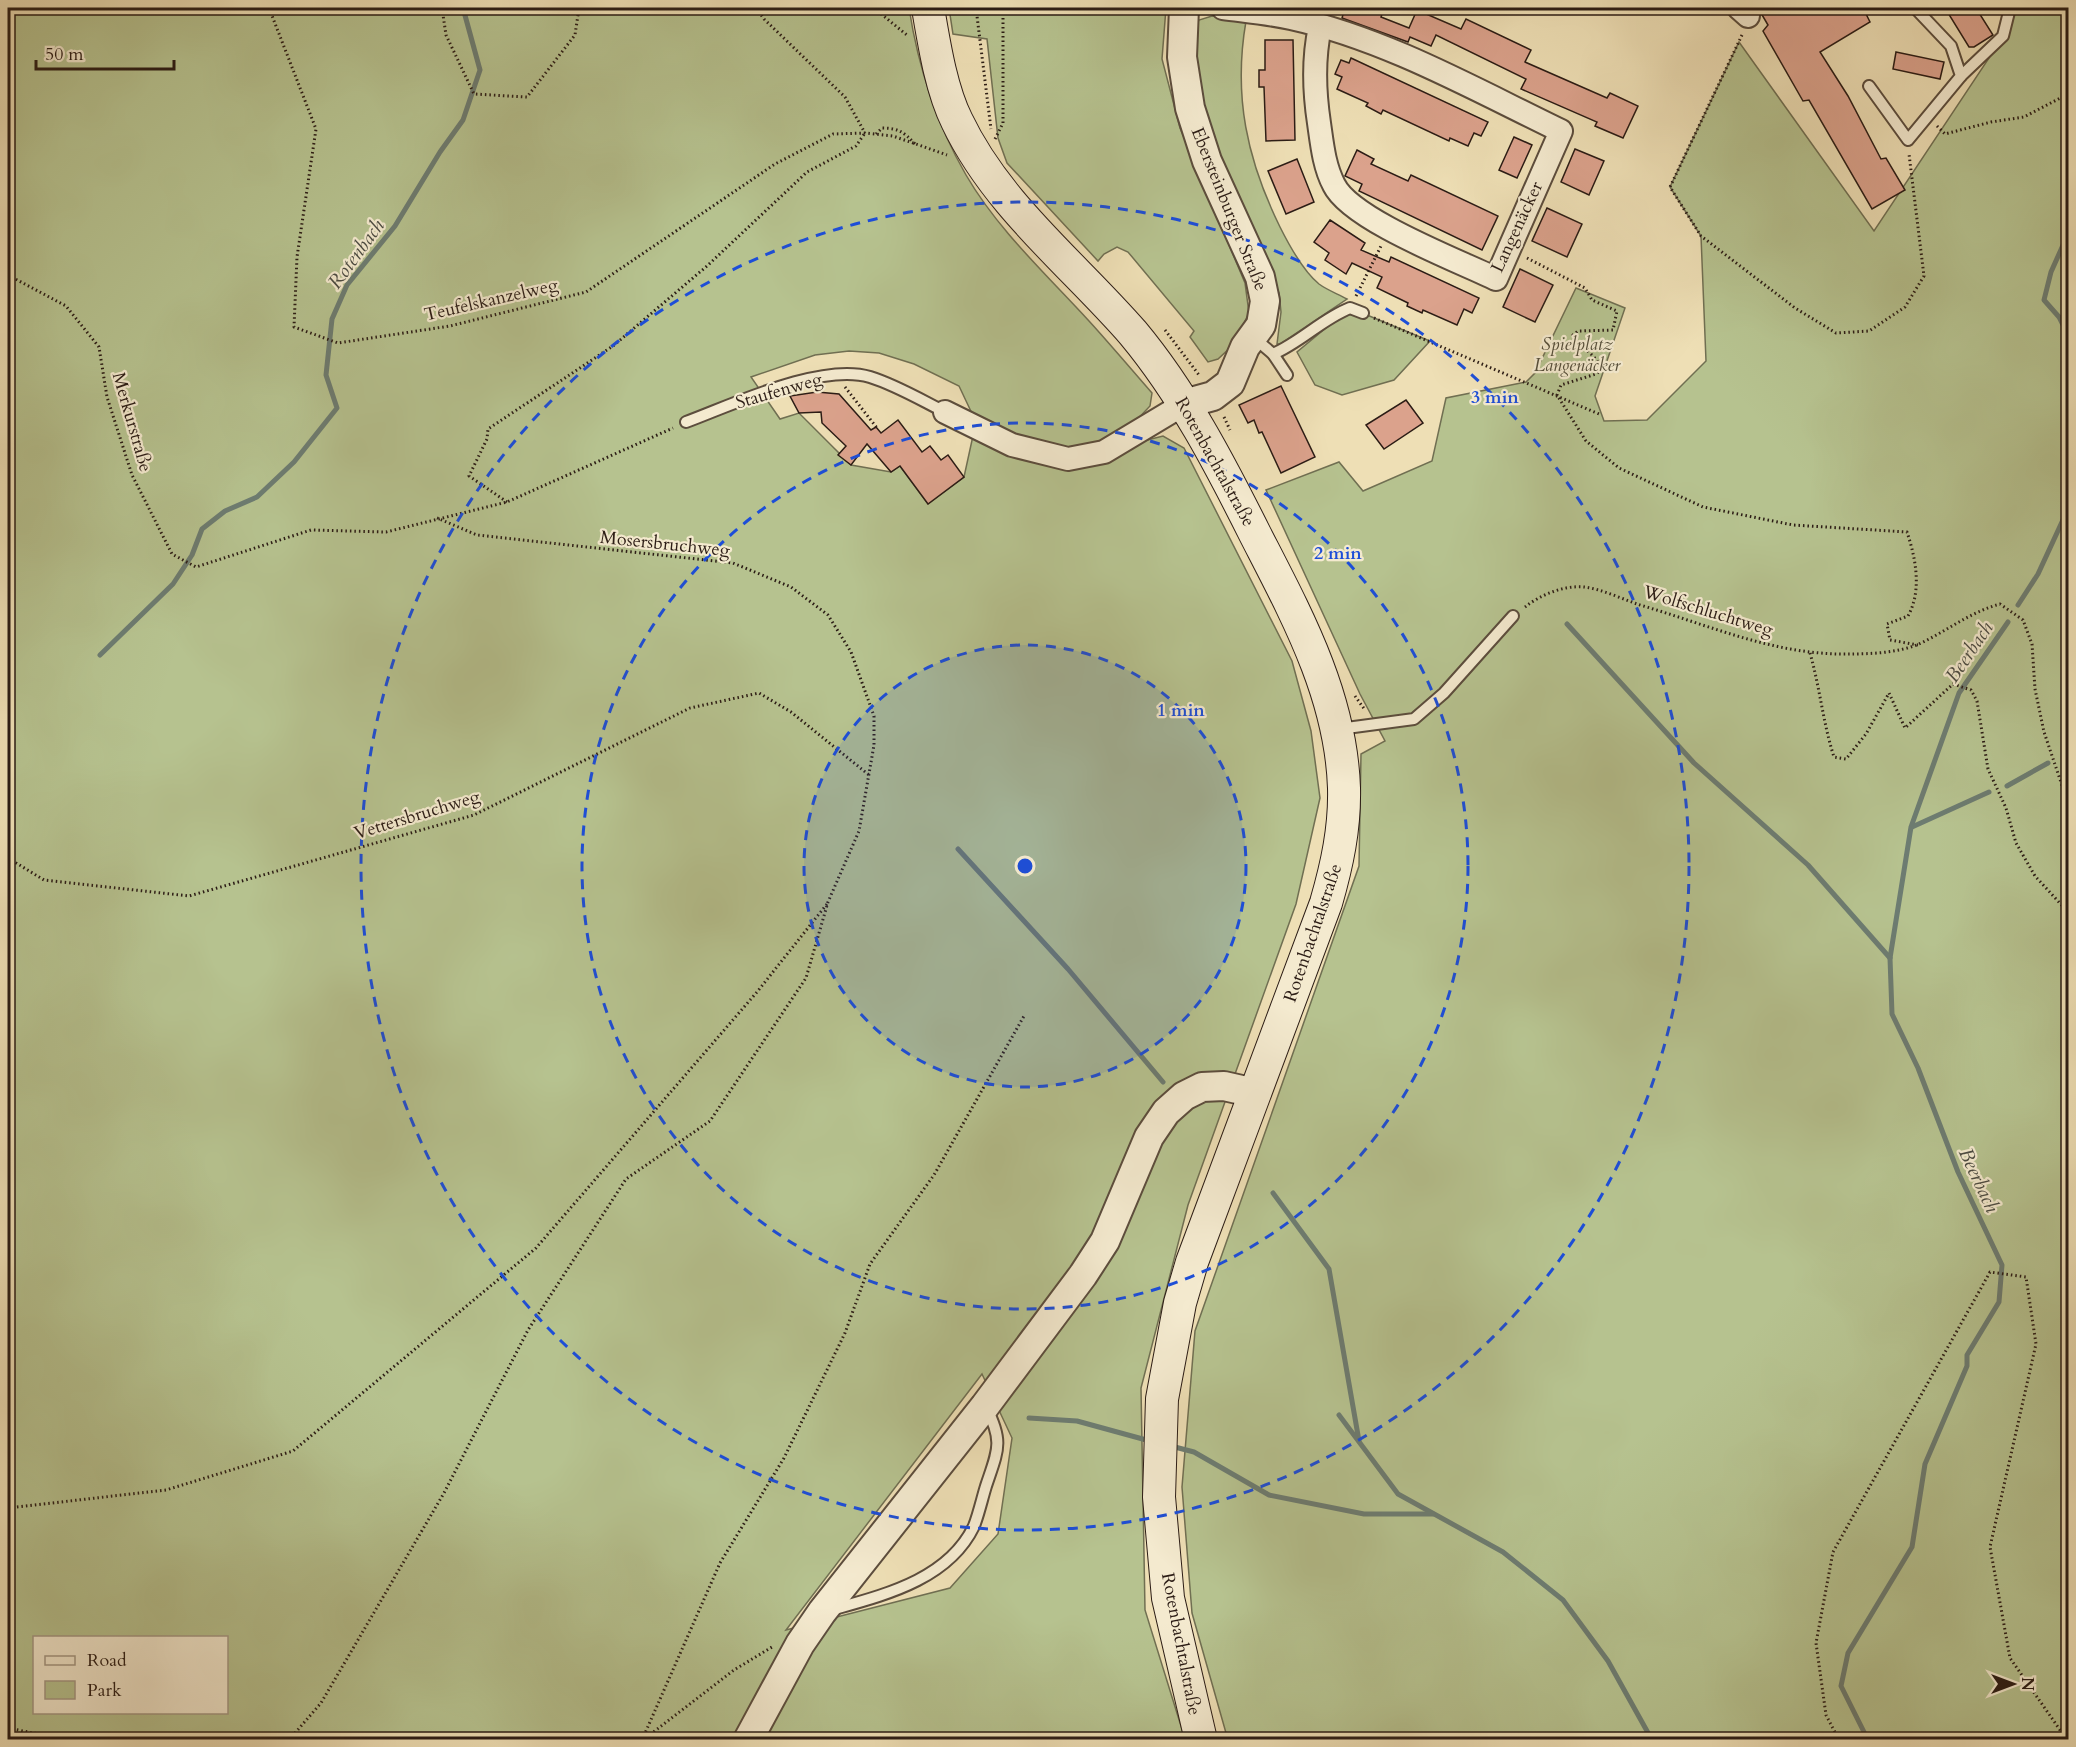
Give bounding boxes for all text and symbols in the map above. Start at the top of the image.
scale bar [36,33,174,71]
text: 50 m [45,42,84,67]
street label: Ebersteinburger Straße [1185,123,1273,295]
street label: Langenäcker [1485,177,1549,277]
water label: Rotenbach [322,213,391,294]
street label: Teufelskanzelweg [422,272,561,328]
park label: Spielplatz Langenäcker [1534,332,1621,378]
street label: Staufenweg [733,366,826,415]
street label: Merkurstraße [106,369,158,475]
text: 3 min [1471,385,1519,410]
street label: Rotenbachtalstraße [1169,393,1261,531]
street label: Mosersbruchweg [599,525,732,563]
text: 2 min [1314,541,1362,566]
street label: Wolfschluchtweg [1639,579,1777,643]
water label: Beerbach [1939,616,2000,688]
text: 1 min [1157,698,1205,723]
street label: Vettersbruchweg [351,784,484,846]
centre of rings [1015,856,1035,876]
street label: Rotenbachtalstraße [1278,860,1348,1006]
water label: Beerbach [1952,1143,2006,1217]
street label: Rotenbachtalstraße [1155,1571,1207,1717]
legend [33,1636,228,1714]
text: Road [87,1648,127,1673]
north arrow [1983,1654,2043,1714]
text: N [2016,1677,2038,1691]
text: Park [87,1678,122,1703]

